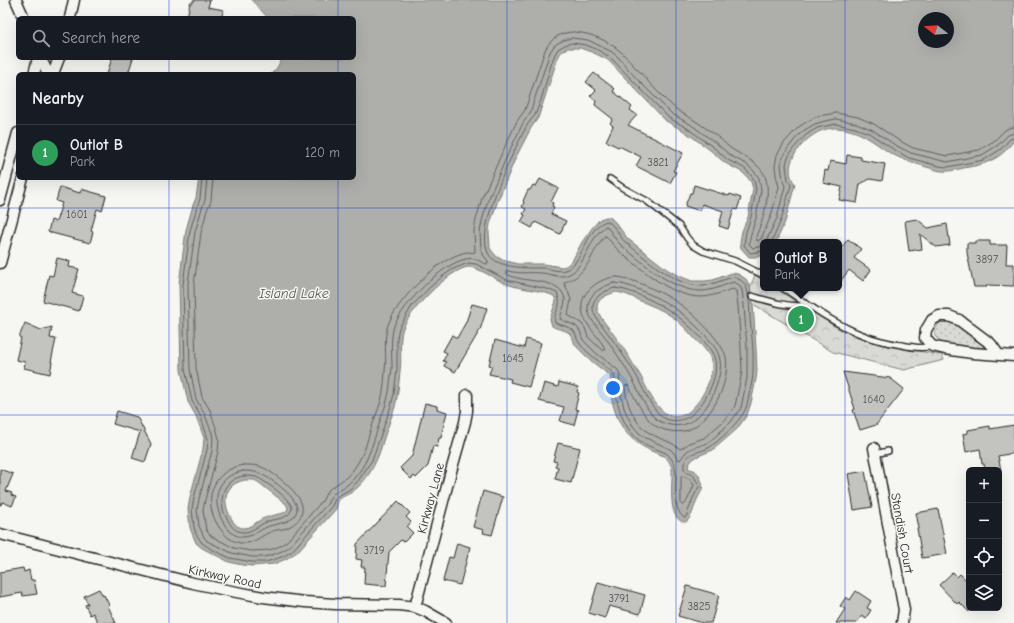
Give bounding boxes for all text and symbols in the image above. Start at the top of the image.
north arrow [918,12,954,48]
search box [16,16,356,60]
icon: search [30,27,52,49]
text: Search here [62,29,140,47]
text: Nearby [32,89,83,108]
text: Outlot B [70,136,123,154]
text: 1 [42,145,48,160]
text: 120 m [305,145,340,160]
text: Park [70,154,95,169]
house number: 3821 [647,156,669,169]
house number: 1601 [66,208,88,221]
popup [760,239,842,291]
text: Outlot B [775,249,827,267]
house number: 3897 [976,253,998,266]
text: Park [775,267,799,282]
water label: Island Lake [258,285,329,302]
pin: 1 [788,304,814,334]
house number: 1645 [502,352,524,365]
your location [603,378,623,398]
house number: 1640 [863,393,885,406]
street label: Kirkway Lane [414,461,447,535]
map controls [966,467,1002,611]
button: + [966,467,1002,503]
street label: Standish Court [888,492,917,576]
button: − [966,503,1002,539]
button: locate [966,539,1002,575]
house number: 3719 [364,544,385,557]
street label: Kirkway Road [187,561,263,592]
button: layers [966,575,1002,611]
house number: 3791 [609,592,629,605]
house number: 3825 [688,600,711,613]

